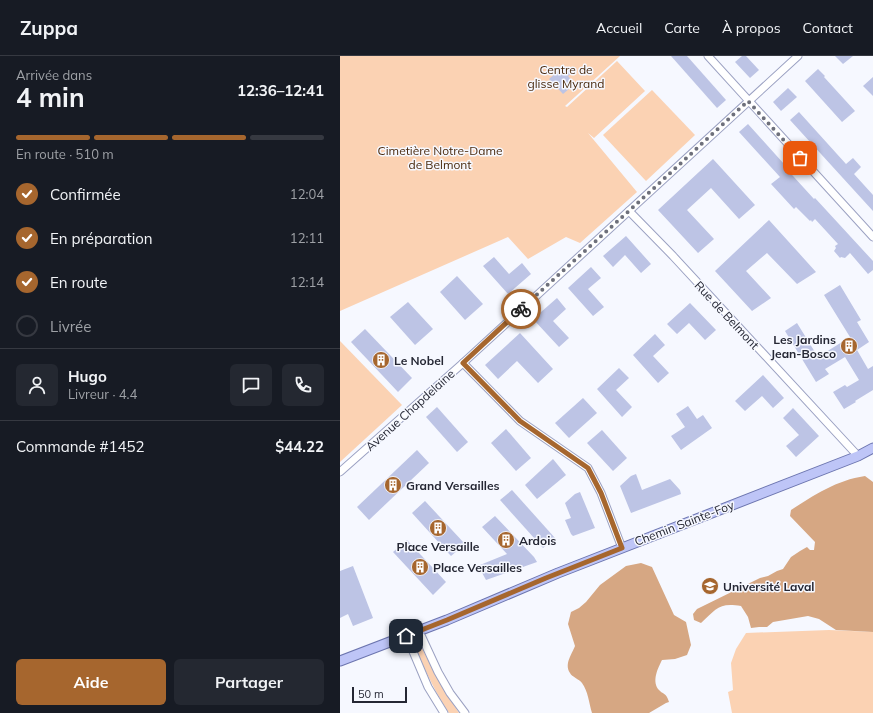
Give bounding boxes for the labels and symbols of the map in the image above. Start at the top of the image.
park label: Centre de glisse Myrand [528,62,604,91]
pin [783,141,817,175]
park label: Cimetière Notre-Dame de Belmont [378,143,502,172]
street label: Rue de Belmont [692,278,762,352]
courier [501,289,541,329]
place label: Les Jardins Jean-Bosco [771,332,836,361]
building icon: Les Jardins Jean-Bosco [839,336,859,356]
building icon: Le Nobel [371,350,391,370]
place label: Le Nobel [394,353,444,368]
street label: Avenue Chapdelaine [362,366,458,454]
building icon: Grand Versailles [383,475,403,495]
place label: Grand Versailles [406,478,500,493]
street label: Chemin Sainte-Foy [632,497,737,549]
building icon: Place Versaille [428,518,448,538]
building icon: Ardois [496,530,516,550]
place label: Ardois [519,533,556,548]
place label: Place Versaille [397,539,480,554]
building icon: Place Versailles [410,557,430,577]
place label: Place Versailles [433,560,522,575]
school or university icon: Université Laval [700,576,720,596]
place label: Université Laval [723,579,814,594]
pin [389,619,423,653]
scale bar [352,685,407,704]

